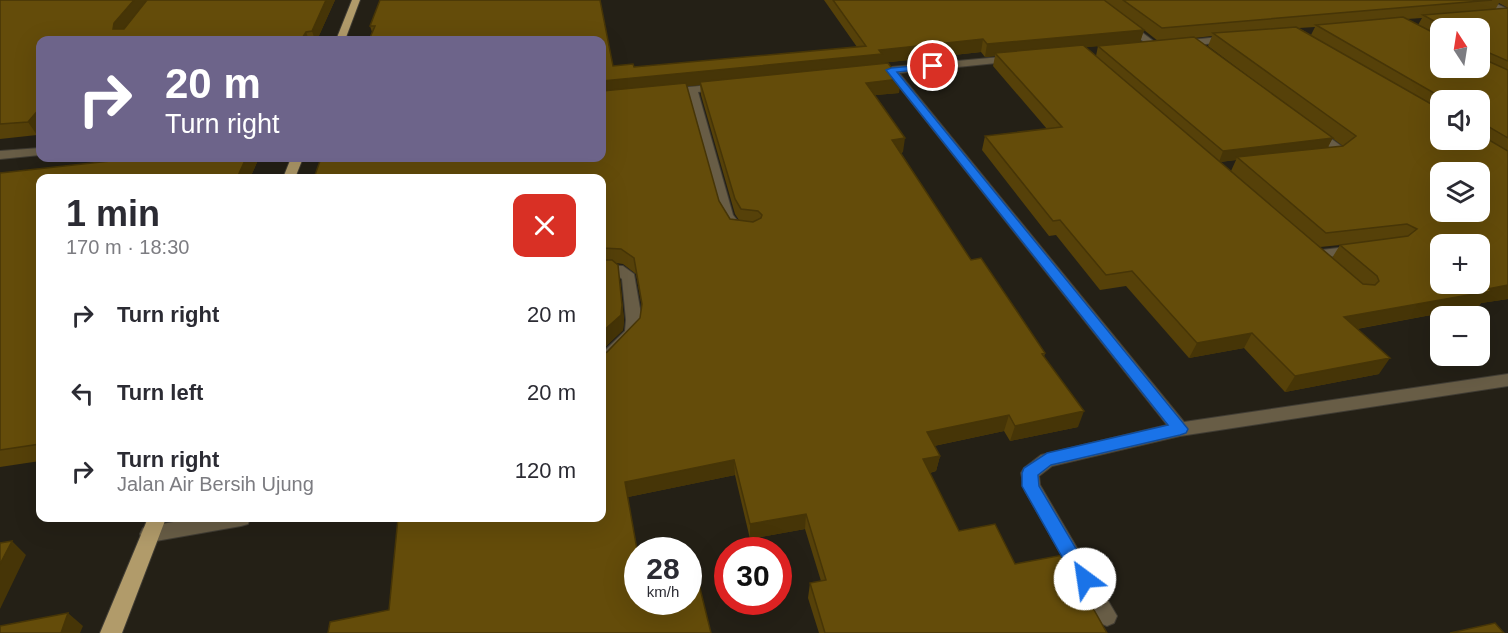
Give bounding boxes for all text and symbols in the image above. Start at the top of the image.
north arrow [1430,18,1490,78]
map controls [1430,18,1490,366]
pin [907,40,958,91]
icon: arrive [916,49,949,82]
icon: right [66,60,144,138]
text: 20 m [165,60,261,107]
button: sound [1430,90,1490,150]
text: Turn right [165,109,280,139]
button: layers [1430,162,1490,222]
text: 1 min [66,193,160,234]
button: close [513,194,576,257]
button: + [1430,234,1490,294]
text: 170 m · 18:30 [66,236,189,258]
icon: right [66,299,99,332]
text: Turn right [117,302,219,327]
text: 20 m [527,302,576,327]
button: − [1430,306,1490,366]
icon: left [66,377,99,410]
text: Turn left [117,380,203,405]
text: 20 m [527,380,576,405]
text: Turn right [117,447,219,472]
icon: right [66,455,99,488]
text: 120 m [515,458,576,483]
text: Jalan Air Bersih Ujung [117,473,314,495]
speed limit sign: 30 [714,537,792,615]
position arrow [1053,547,1117,611]
text: 28 [646,552,680,585]
text: km/h [647,583,679,600]

